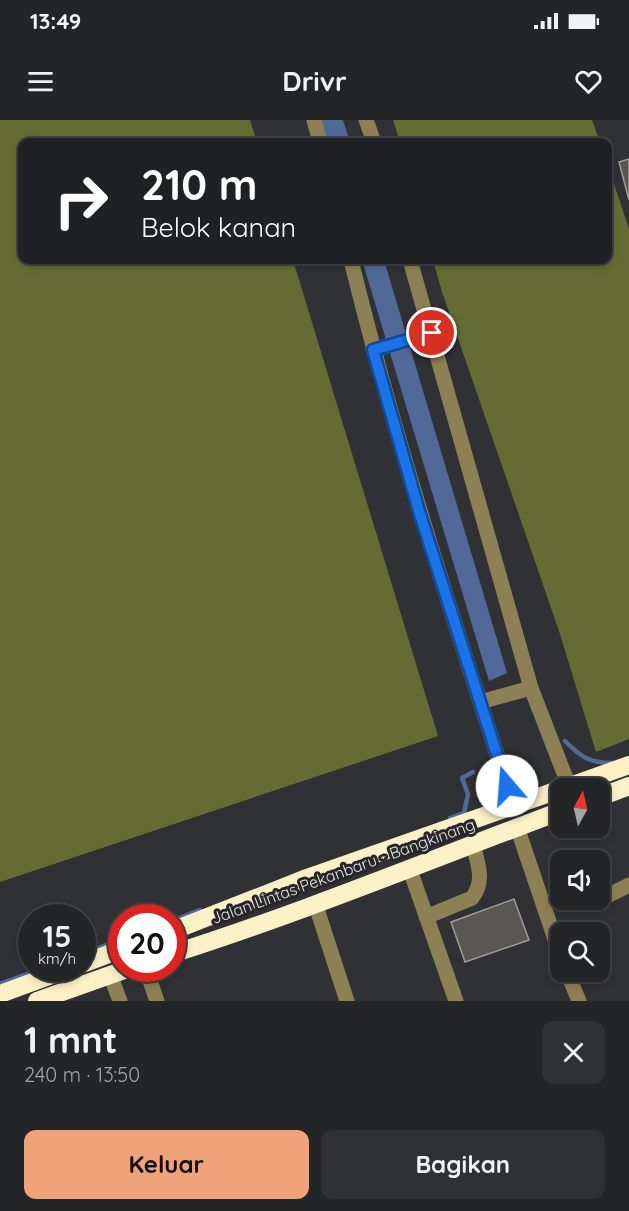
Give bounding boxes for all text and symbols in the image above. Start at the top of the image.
text: 13:49 [30,7,81,35]
text: Drivr [282,64,347,98]
icon: menu [24,65,57,98]
icon: heart [572,65,605,98]
text: 210 m [141,158,258,211]
icon: right [42,162,120,240]
text: Belok kanan [141,210,296,244]
pin [406,307,457,358]
icon: arrive [415,316,448,349]
position arrow [475,754,539,818]
north arrow [550,778,610,838]
map controls [550,778,610,982]
street label: Jalan Lintas Pekanbaru - Bangkinang [208,814,478,928]
button: sound [550,850,610,910]
speed limit sign: 20 [108,904,186,982]
text: 15 [43,917,71,955]
button: search [550,922,610,982]
text: km/h [38,949,76,968]
text: 1 mnt [24,1017,117,1062]
button: close [542,1021,605,1084]
text: 240 m · 13:50 [24,1062,140,1087]
button: Keluar [24,1130,309,1199]
button: Bagikan [321,1130,605,1199]

